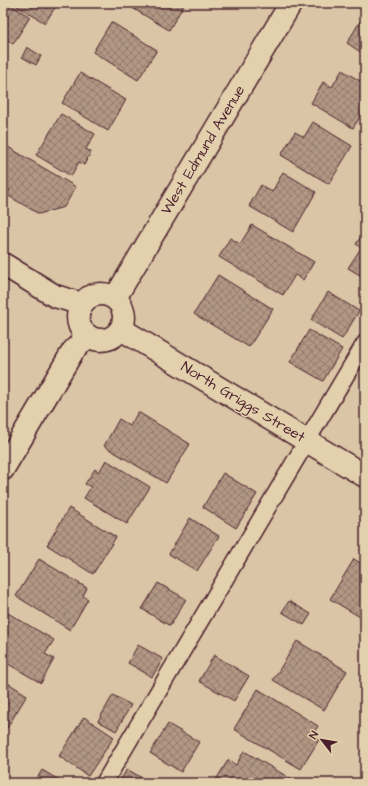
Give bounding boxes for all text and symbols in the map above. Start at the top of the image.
street label: West Edmund Avenue [156,81,250,219]
street label: North Griggs Street [176,356,309,448]
north arrow [302,720,342,760]
text: N [306,728,322,742]

